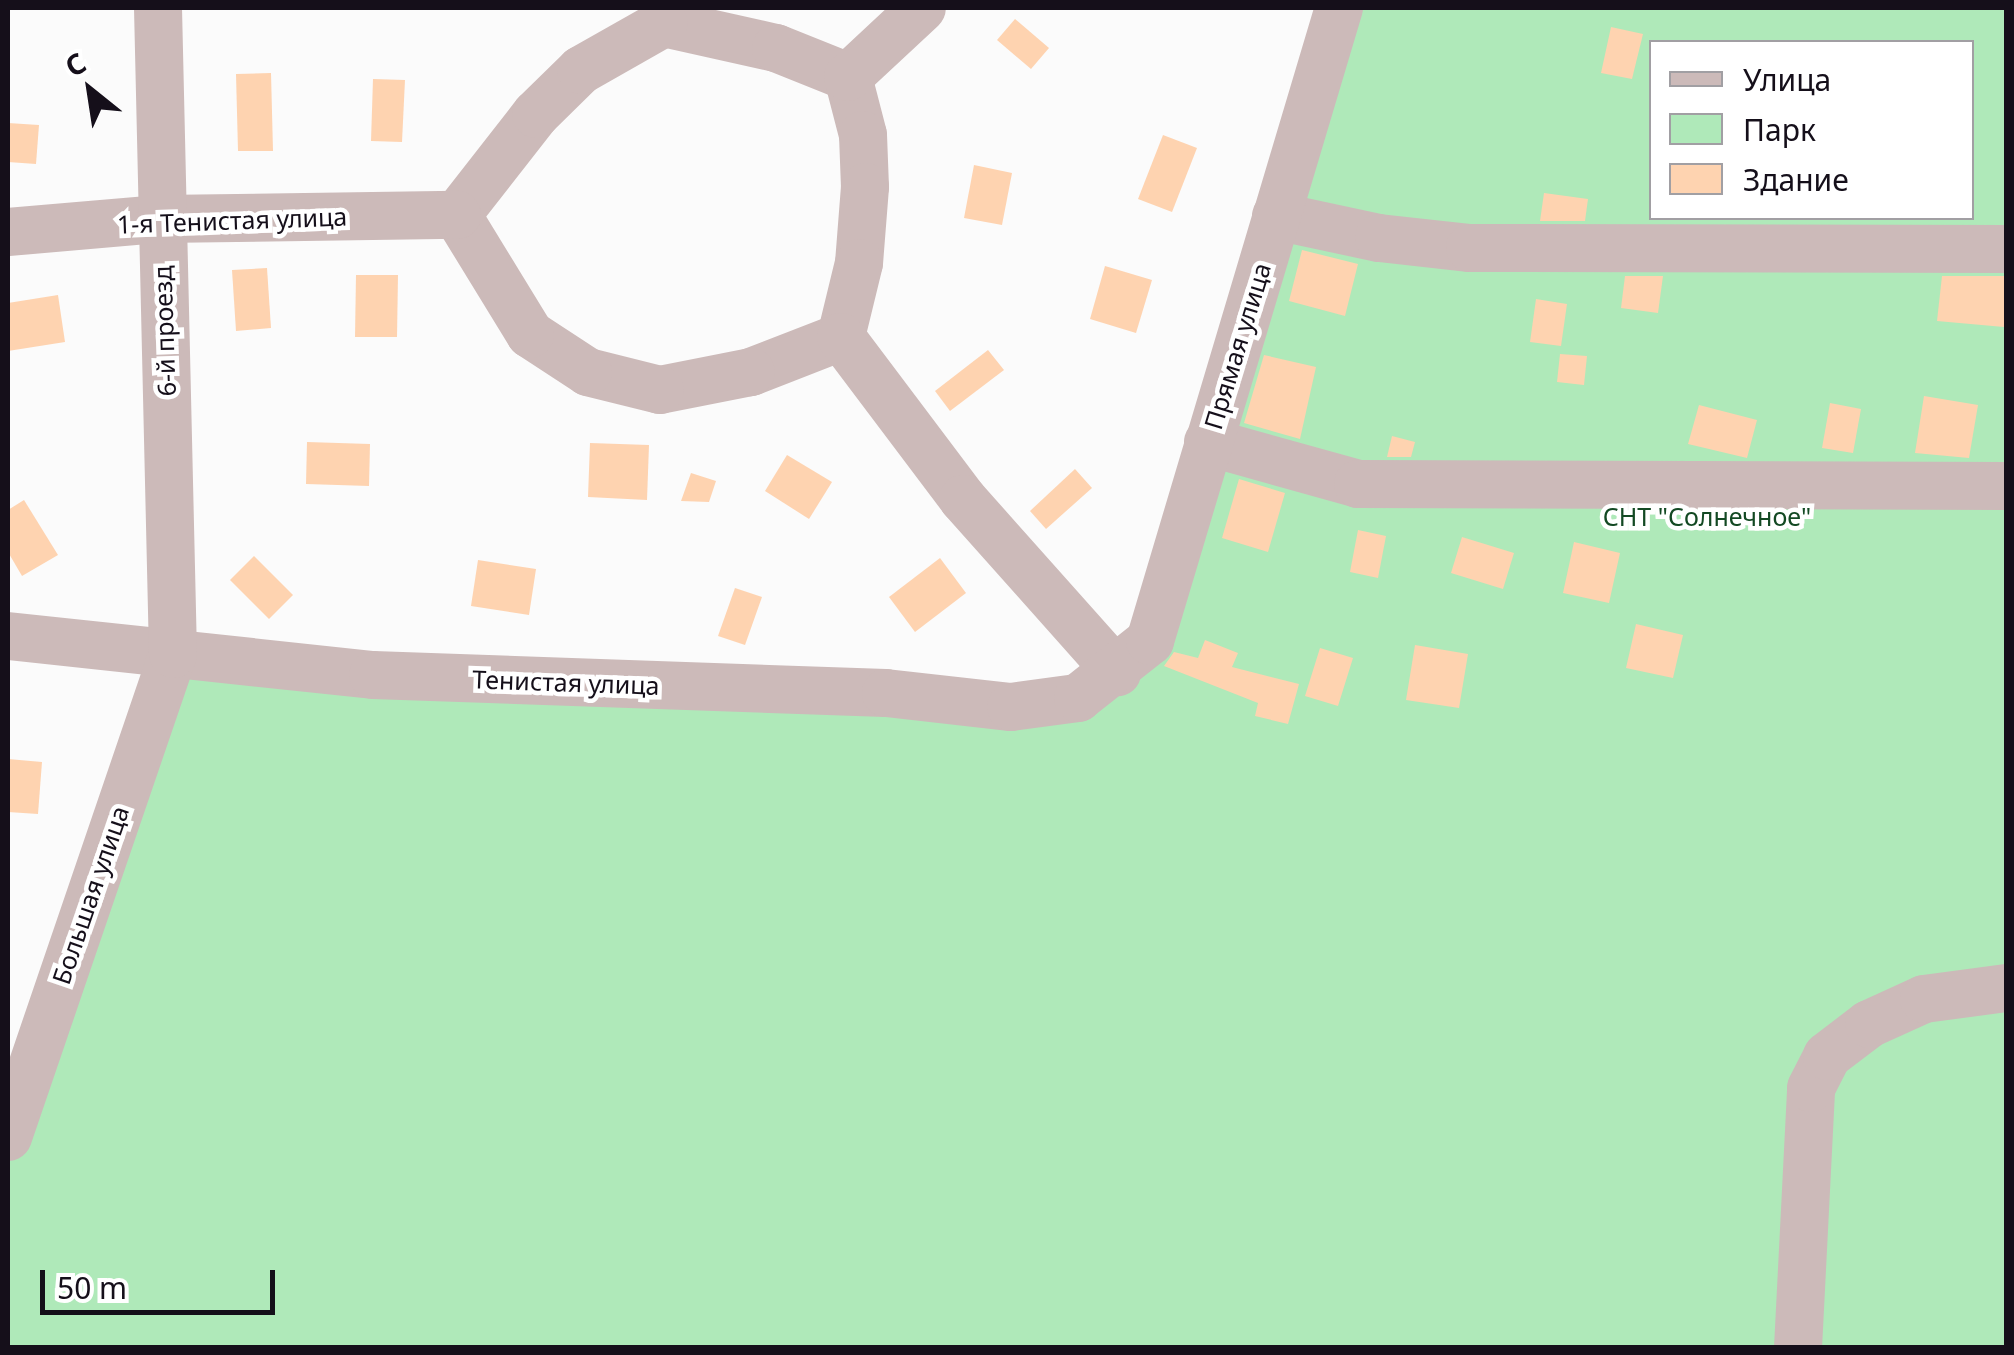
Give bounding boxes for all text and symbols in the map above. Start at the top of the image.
north arrow [40,40,140,140]
legend [1649,40,1974,220]
text: С [58,43,92,85]
text: Улица [1743,59,1831,100]
text: Парк [1743,109,1816,150]
text: Здание [1743,159,1849,200]
street label: 1-я Тенистая улица [116,201,348,239]
street label: Прямая улица [1197,259,1277,433]
street label: 6-й проезд [147,265,181,397]
park label: СНТ "Солнечное" [1603,501,1811,531]
street label: Тенистая улица [472,664,660,700]
street label: Большая улица [45,802,135,988]
scale bar [45,1250,280,1312]
text: 50 m [57,1267,127,1308]

